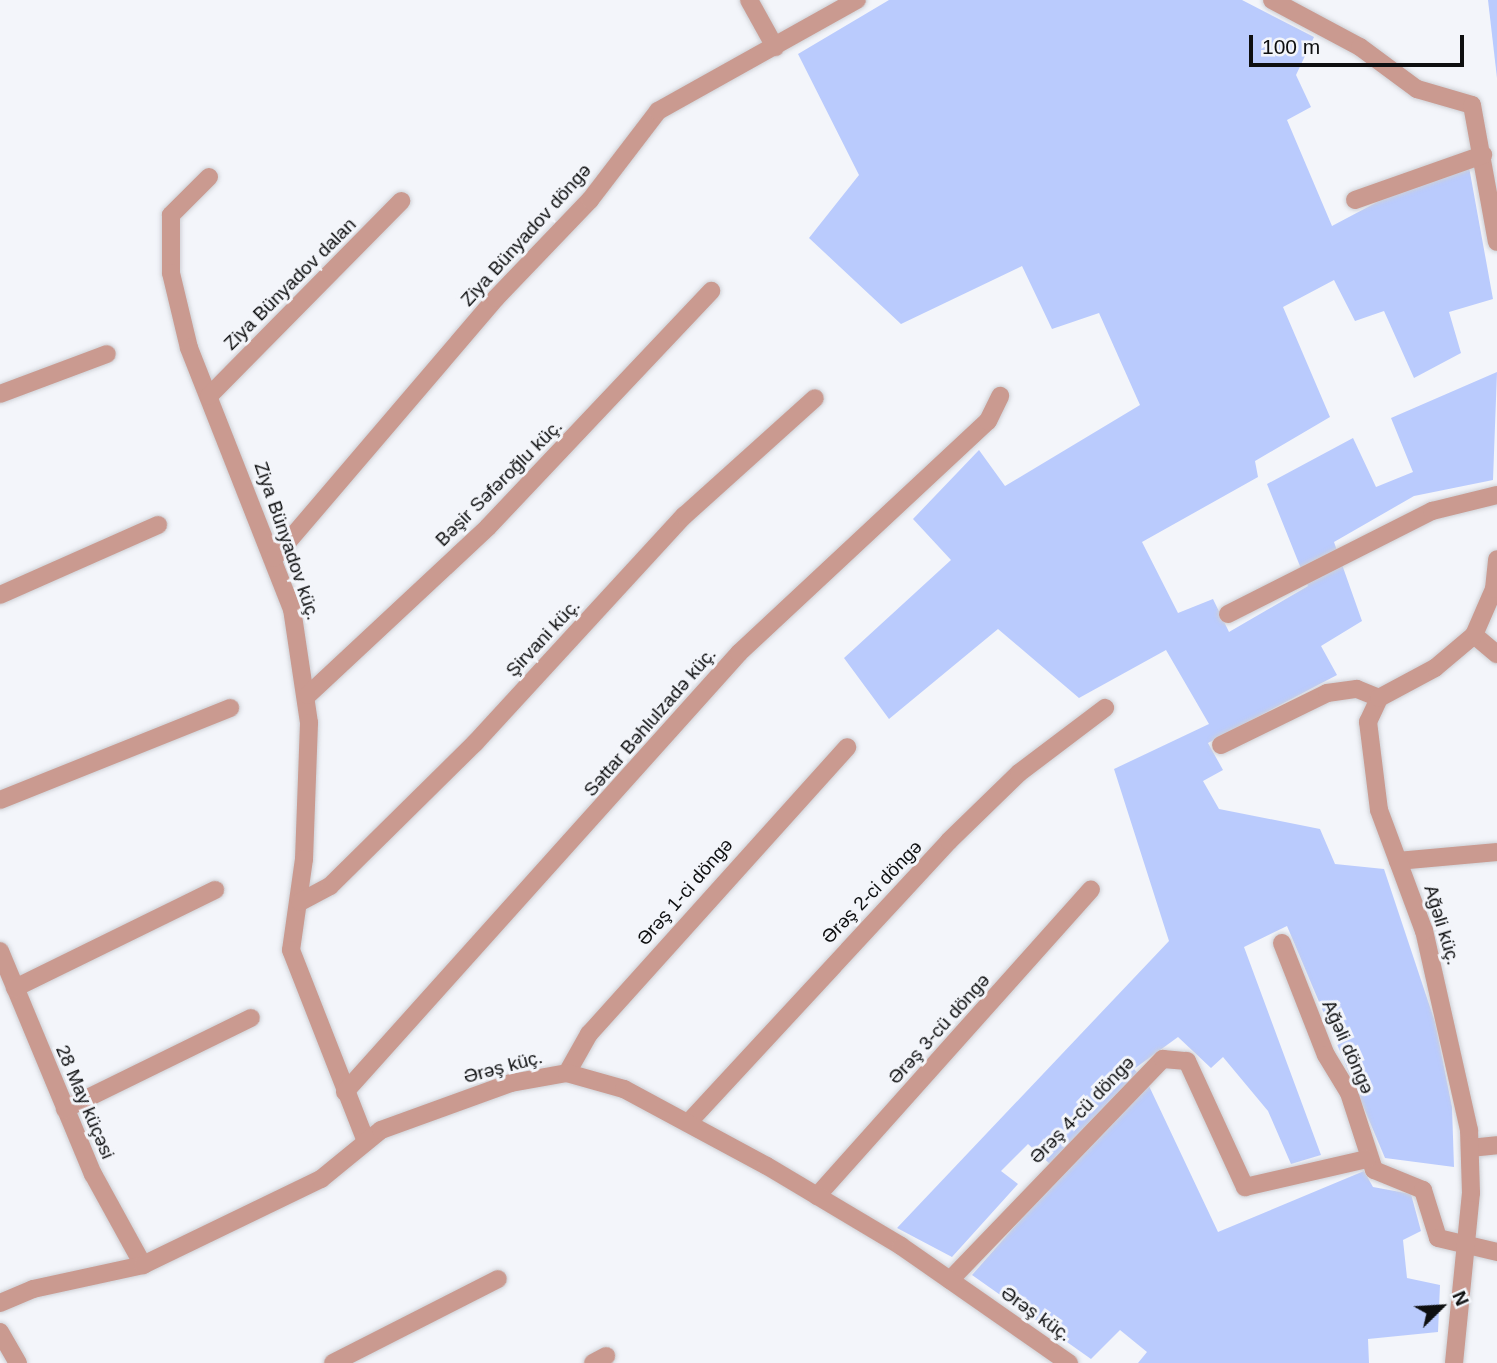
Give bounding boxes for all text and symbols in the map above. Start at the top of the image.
scale bar [1252,21,1467,65]
text: 100 m [1262,35,1320,58]
street label: Ziya Bünyadov döngə [456,159,596,311]
street label: Ziya Bünyadov dalan [219,213,361,355]
street label: Bəşir Səfəroğlu küç. [431,415,567,551]
street label: Ziya Bünyadov küç. [249,459,325,623]
street label: Şirvani küç. [501,594,585,682]
street label: Səttar Bəhlulzadə küç. [579,643,721,801]
street label: Ərəş 1-ci döngə [632,834,738,950]
street label: Ərəş 2-ci döngə [817,836,927,948]
street label: Ağəli küç. [1419,882,1465,968]
street label: Ərəş 3-cü döngə [883,969,995,1089]
street label: Ağəli döngə [1317,997,1379,1097]
street label: 28 May küçəsi [51,1042,119,1162]
street label: Ərəş küç. [461,1046,545,1088]
street label: Ərəş 4-cü döngə [1025,1051,1139,1169]
north arrow [1406,1272,1476,1342]
street label: Ərəş küç. [996,1281,1076,1347]
text: N [1448,1288,1473,1309]

